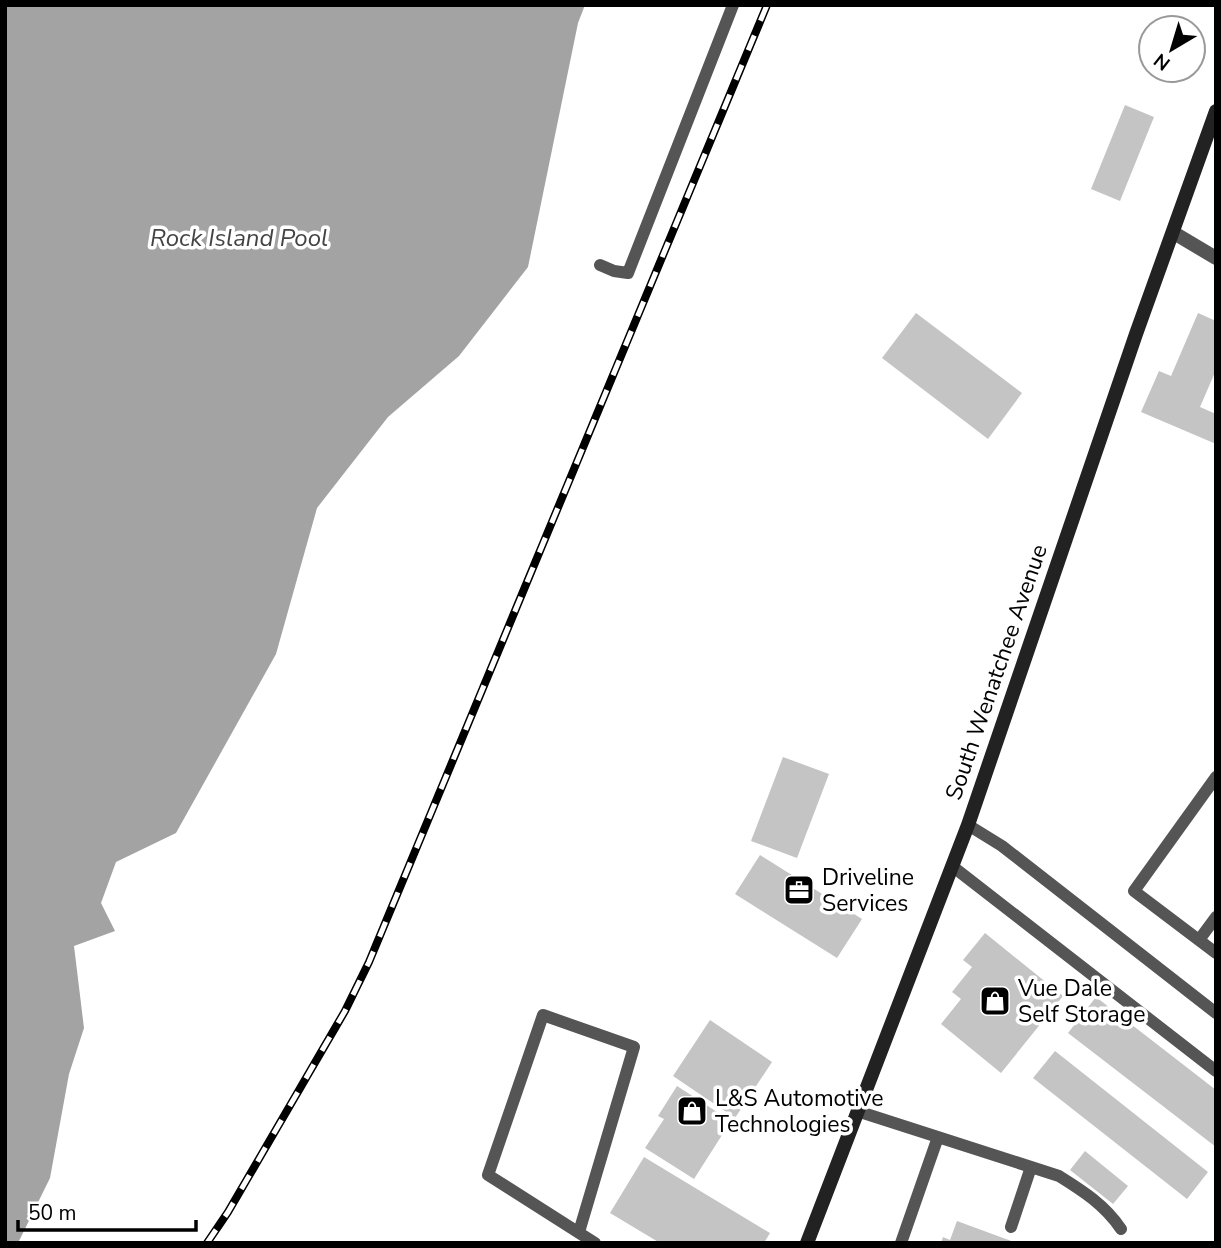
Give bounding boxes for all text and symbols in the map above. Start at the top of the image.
north arrow [1137,14,1207,84]
text: N [1149,47,1176,76]
water label: Rock Island Pool [150,222,328,254]
street label: South Wenatchee Avenue [938,540,1055,804]
place label: Driveline Services [822,862,914,919]
office icon: Driveline Services [782,873,816,907]
place label: Vue Dale Self Storage [1017,973,1145,1030]
shop icon: Vue Dale Self Storage [978,984,1012,1018]
place label: L&S Automotive Technologies [715,1083,884,1140]
shop icon: L&S Automotive Technologies [675,1094,709,1128]
scale bar [18,1188,196,1232]
text: 50 m [28,1199,77,1227]

